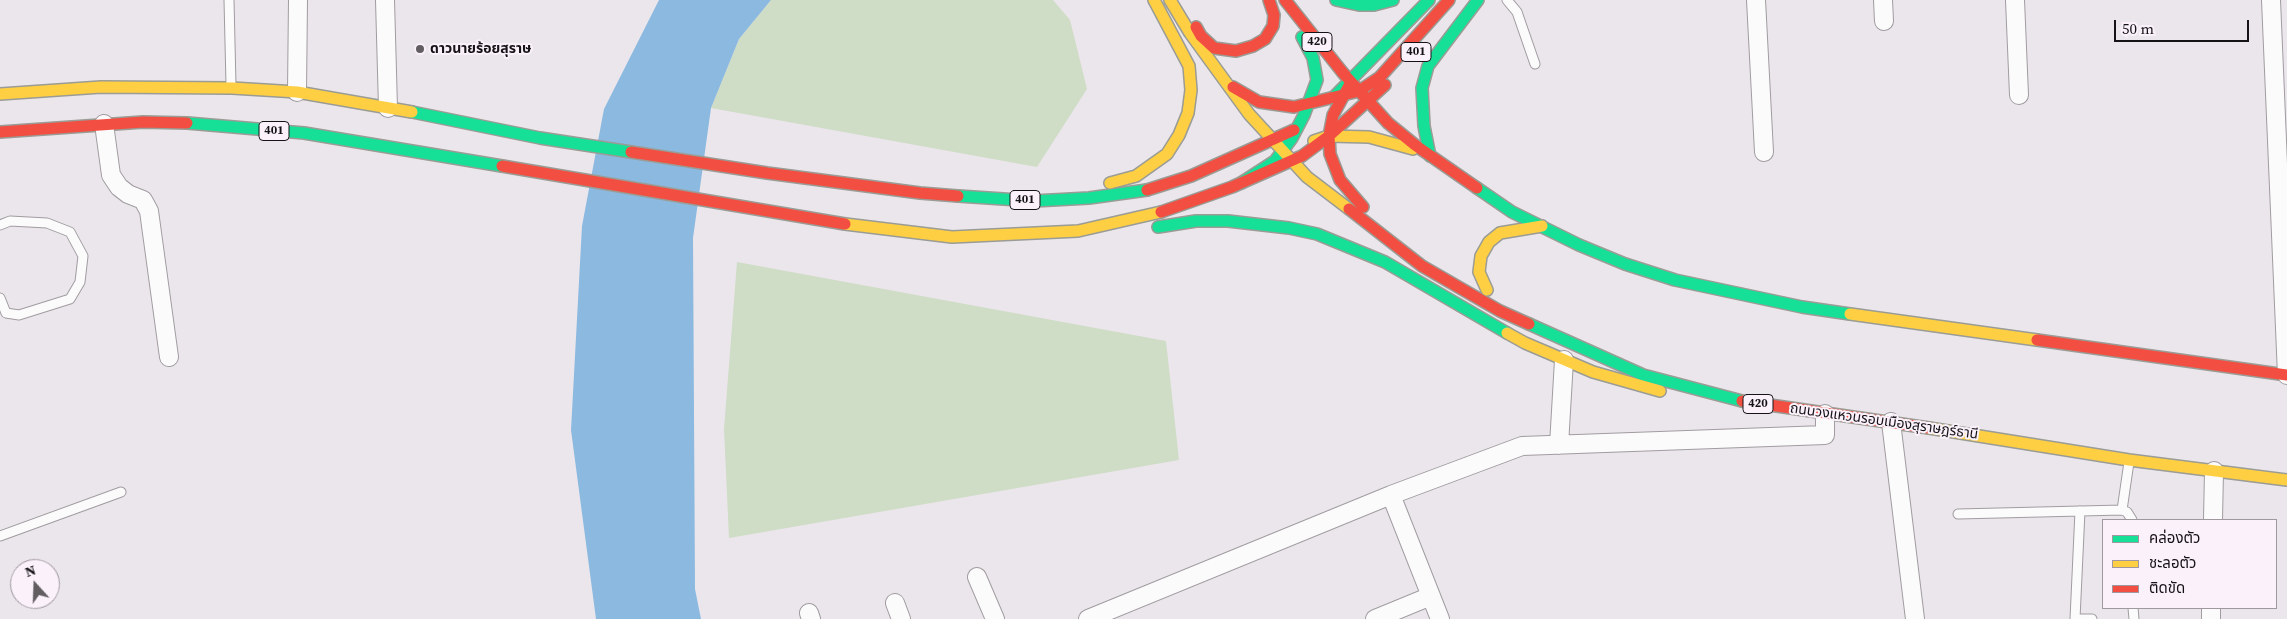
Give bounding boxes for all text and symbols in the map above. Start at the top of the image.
scale bar [2117,10,2252,42]
text: 50 m [2122,18,2154,39]
road number: 420 [1302,32,1332,52]
place label: ดาวนายร้อยสุราษ [430,41,531,57]
road number: 401 [1401,42,1431,62]
marker: ดาวนายร้อยสุราษ [414,43,426,55]
road number: 401 [259,122,289,140]
road number: 401 [1010,190,1040,210]
road number: 420 [1743,394,1773,414]
street label: ถนนวงแหวนรอบเมืองสุราษฎร์ธานี [1789,400,1979,444]
legend [2102,519,2277,609]
text: คล่องตัว [2149,527,2200,548]
text: ชะลอตัว [2149,552,2196,573]
north arrow [10,559,60,609]
text: N [22,560,38,582]
text: ติดขัด [2149,577,2185,598]

